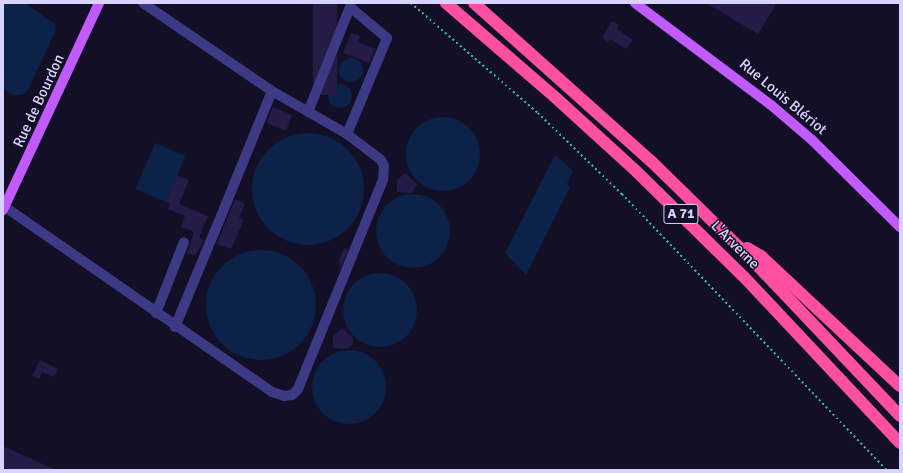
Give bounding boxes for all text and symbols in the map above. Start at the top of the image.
street label: Rue de Bourdon [10,52,68,150]
street label: Rue Louis Blériot [736,55,830,139]
road number: A 71 [663,202,699,226]
street label: L'Arverne [707,217,763,273]

